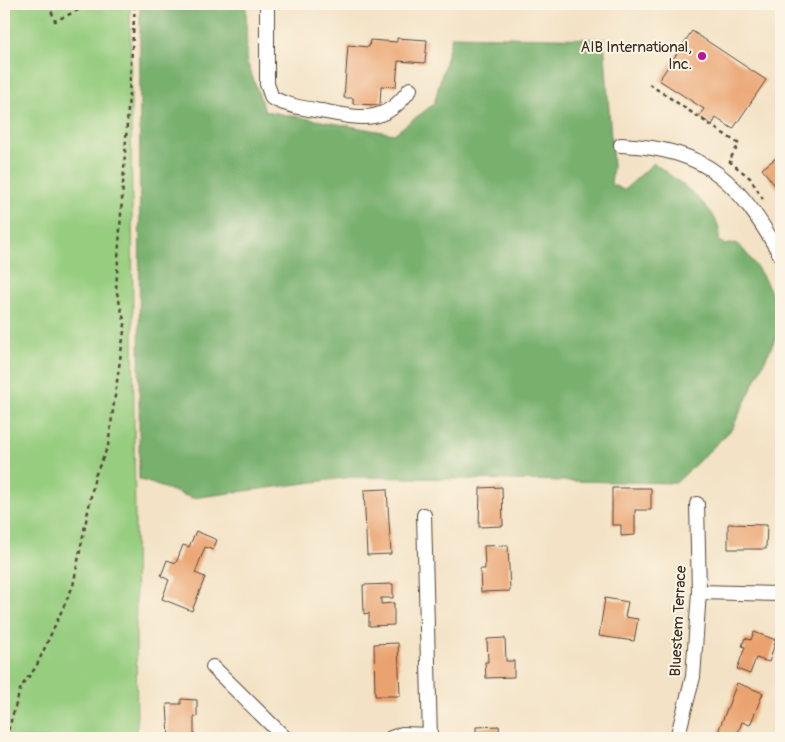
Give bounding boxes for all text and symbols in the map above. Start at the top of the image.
place label: AIB International, Inc. [580,38,692,74]
marker: AIB International, Inc. [696,50,708,62]
street label: Bluestem Terrace [666,564,691,677]

